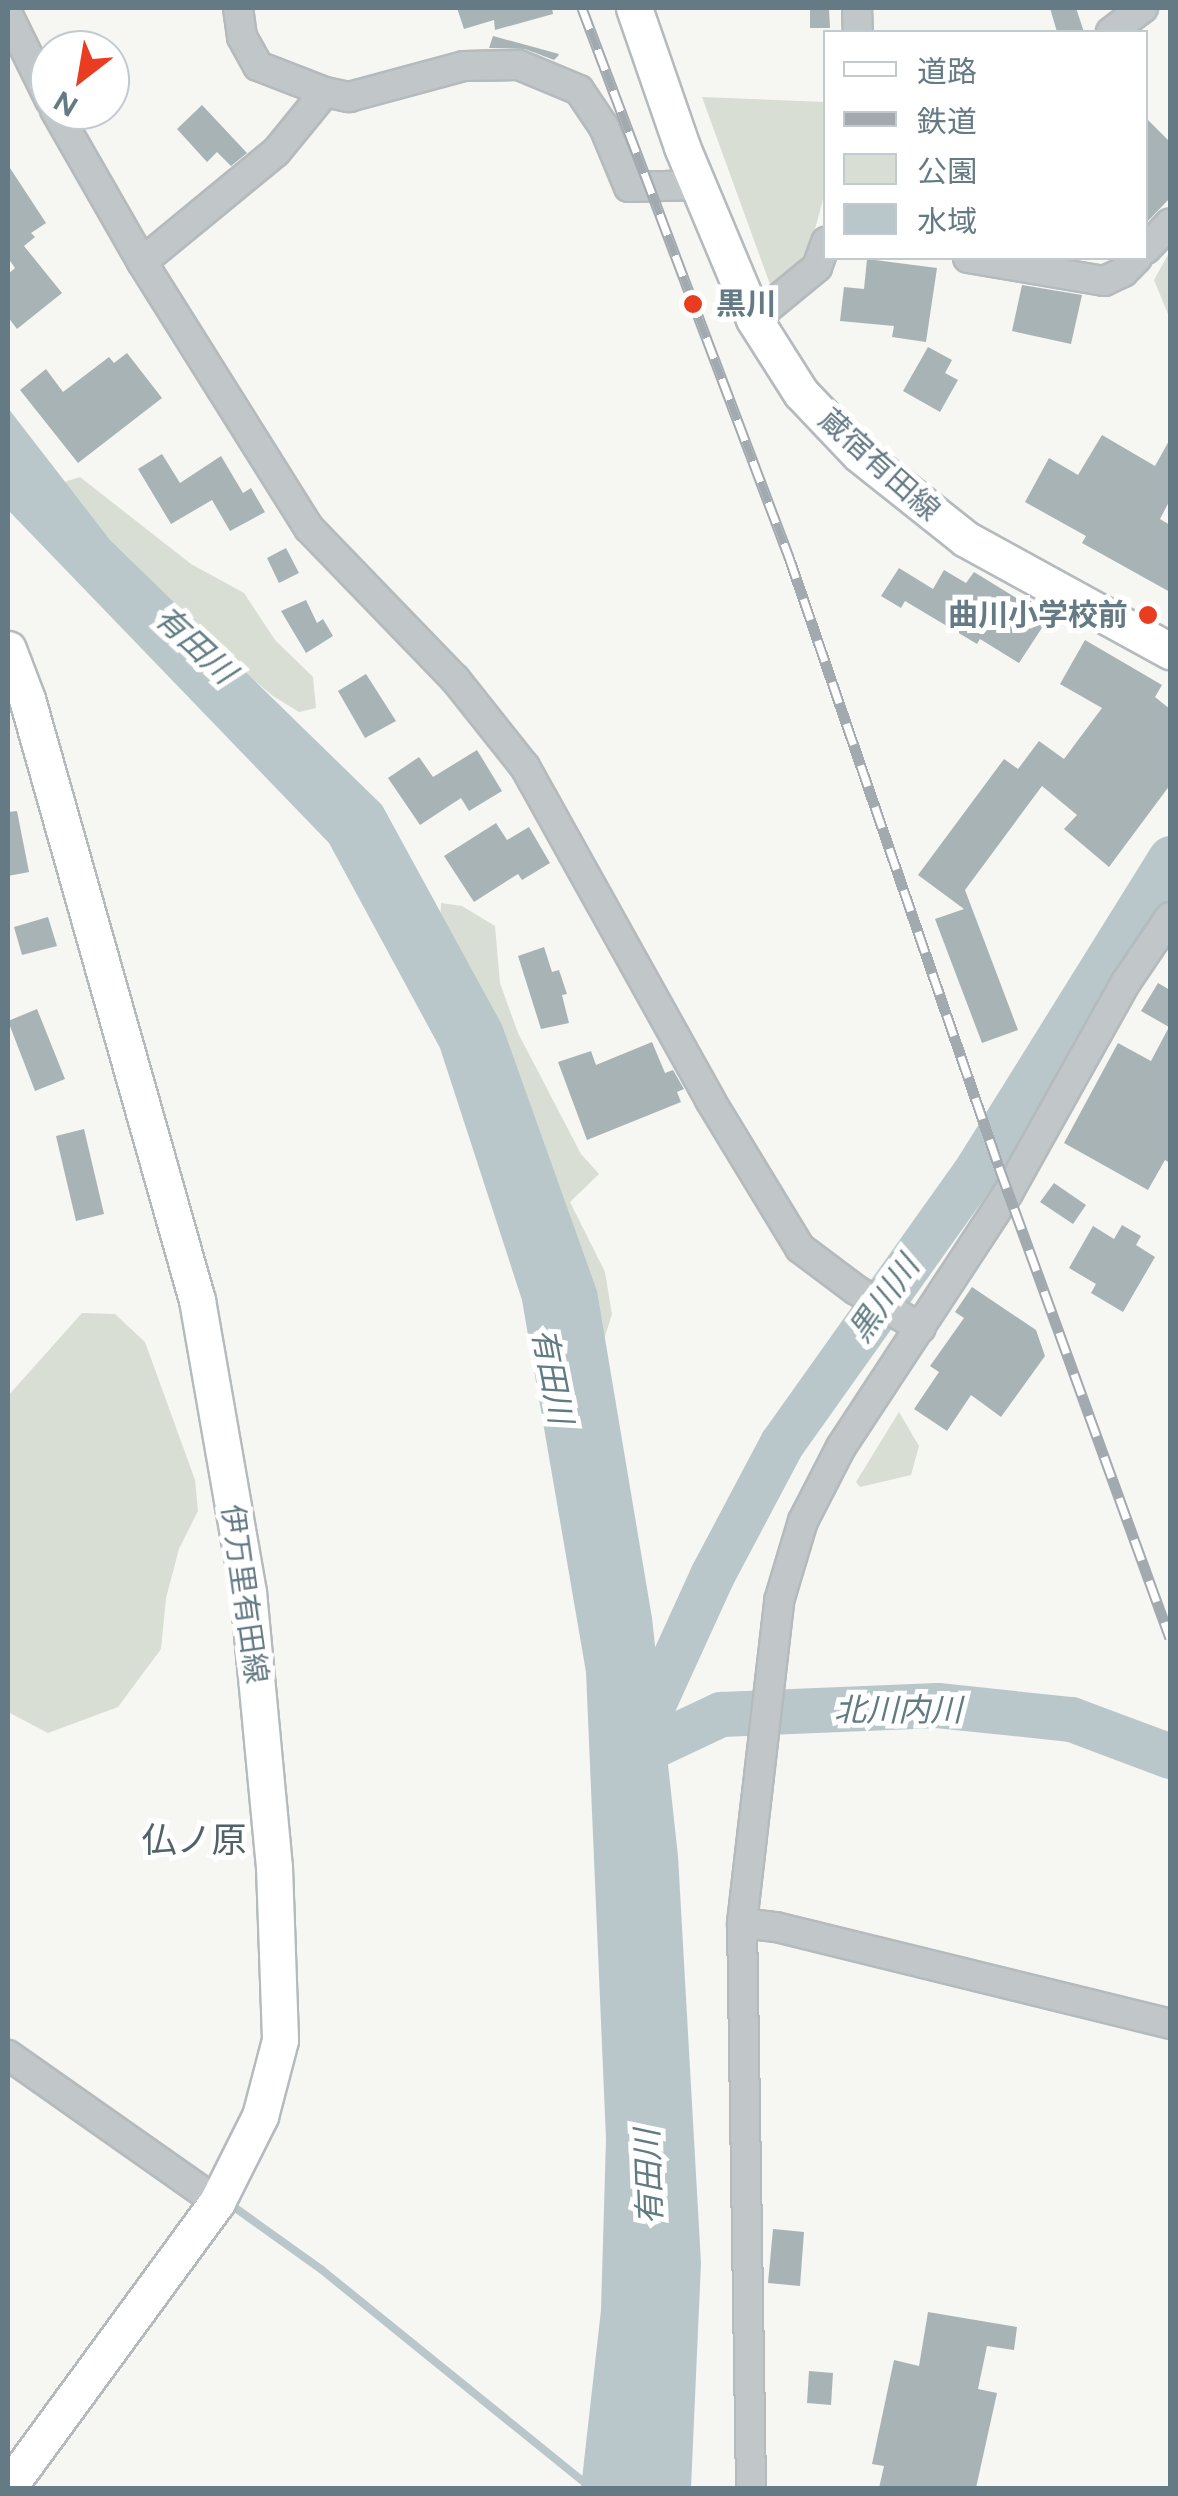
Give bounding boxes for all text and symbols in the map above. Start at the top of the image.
north arrow [30,30,130,130]
legend [823,30,1148,260]
text: 道路 [917,53,977,90]
text: N [48,84,84,124]
text: 鉄道 [917,103,977,140]
text: 公園 [917,153,977,190]
text: 水域 [917,203,977,240]
place label: 黒川 [716,286,776,322]
marker: 黒川 [680,291,706,317]
street label: 蔵宿有田線 [811,401,947,529]
place label: 曲川小学校前 [948,597,1128,633]
water label: 有田川 [147,598,243,692]
marker: 曲川小学校前 [1137,604,1159,626]
water label: 黒川川 [841,1249,927,1349]
water label: 有田川 [524,1325,580,1427]
street label: 伊万里有田線 [214,1502,274,1686]
water label: 北川内川 [834,1691,962,1729]
district label: 仏ノ原 [142,1819,246,1861]
water label: 有田川 [628,2128,670,2226]

